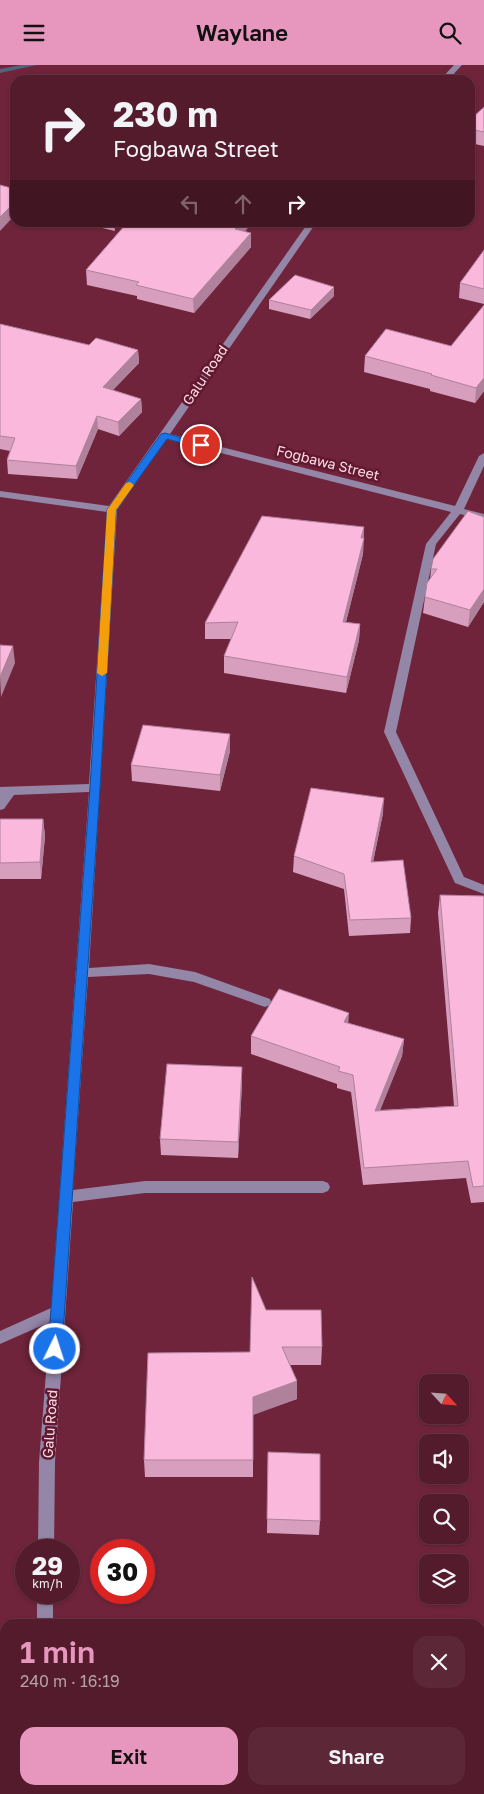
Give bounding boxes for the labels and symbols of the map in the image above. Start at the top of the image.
street label: Galu Road [178,342,231,408]
pin [180,424,222,466]
street label: Fogbawa Street [275,442,381,484]
position arrow [28,1322,80,1374]
north arrow [419,1374,469,1424]
street label: Galu Road [39,1389,60,1459]
speed limit sign: 30 [90,1539,155,1604]

